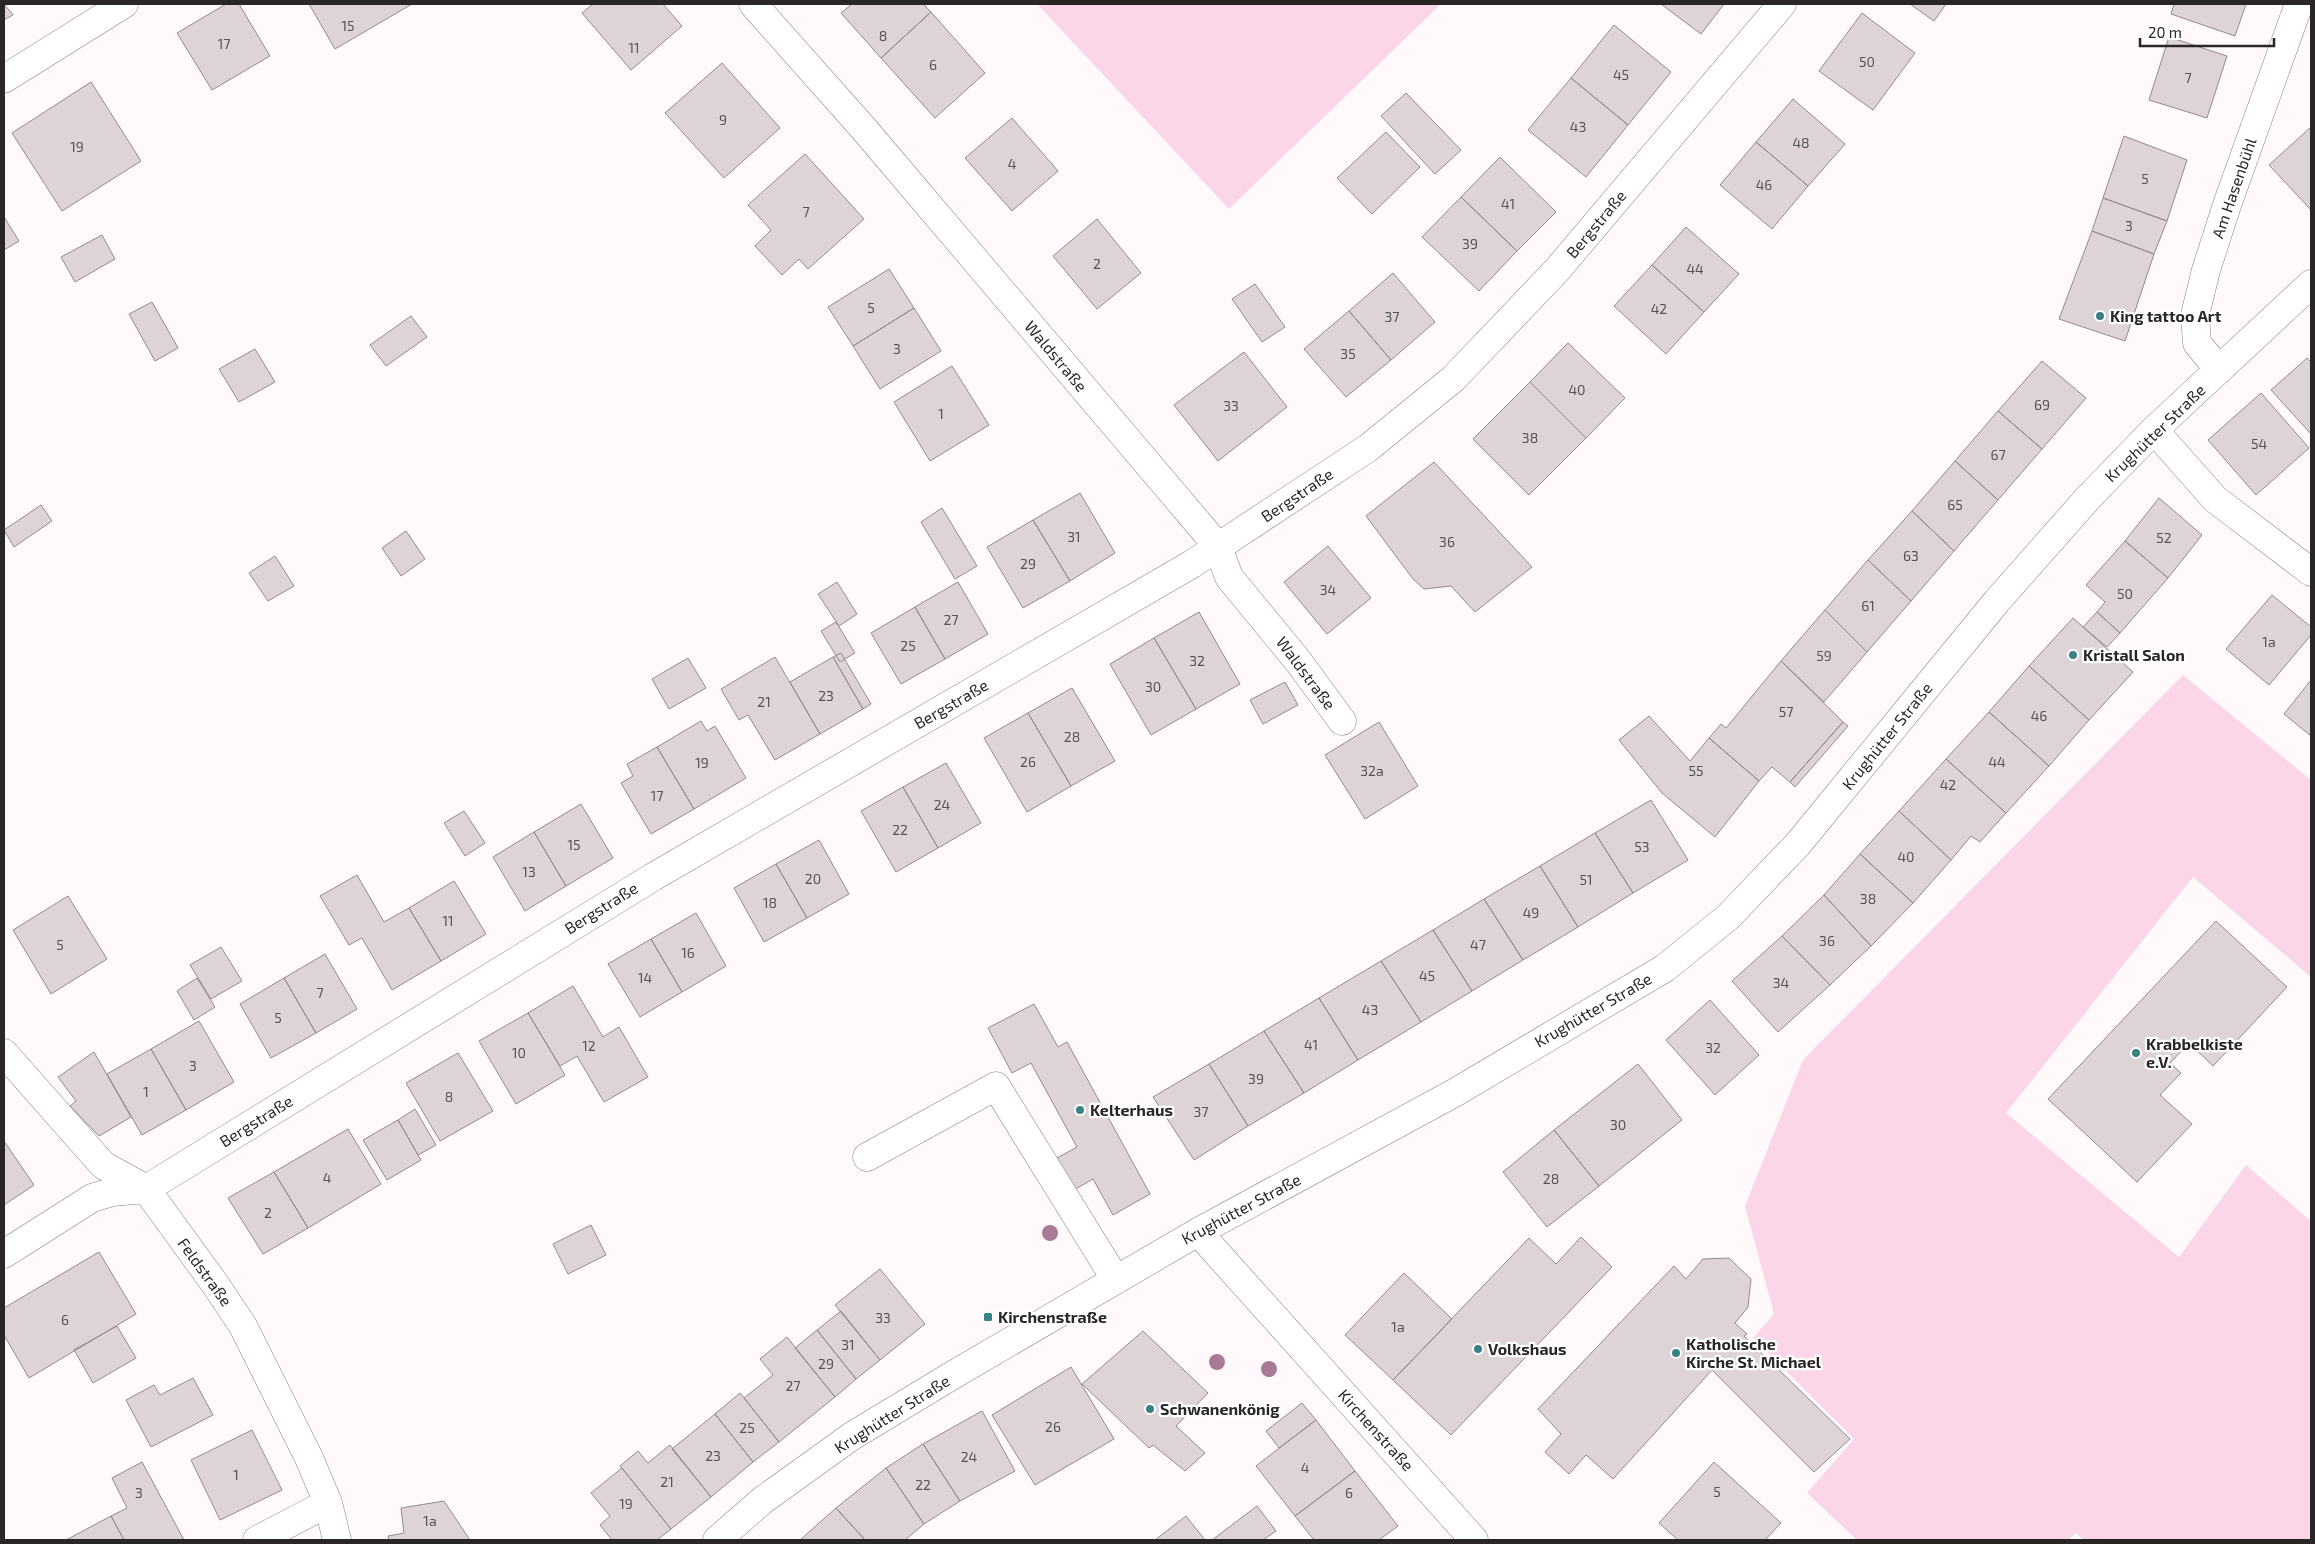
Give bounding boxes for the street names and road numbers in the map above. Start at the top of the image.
street label: Am Hasenbühl [2207,135,2260,241]
street label: Bergstraße [1562,186,1629,261]
street label: Waldstraße [1021,316,1091,395]
street label: Krughütter Straße [2100,380,2209,485]
street label: Bergstraße [1257,464,1336,526]
street label: Waldstraße [1273,632,1340,713]
street label: Bergstraße [910,675,991,732]
street label: Krughütter Straße [1838,678,1936,793]
street label: Bergstraße [561,878,641,938]
street label: Krughütter Straße [1531,968,1655,1051]
street label: Bergstraße [216,1091,296,1151]
street label: Krughütter Straße [1178,1169,1304,1248]
street label: Feldstraße [174,1234,237,1310]
street label: Krughütter Straße [831,1370,953,1457]
street label: Kirchenstraße [1335,1385,1418,1474]

